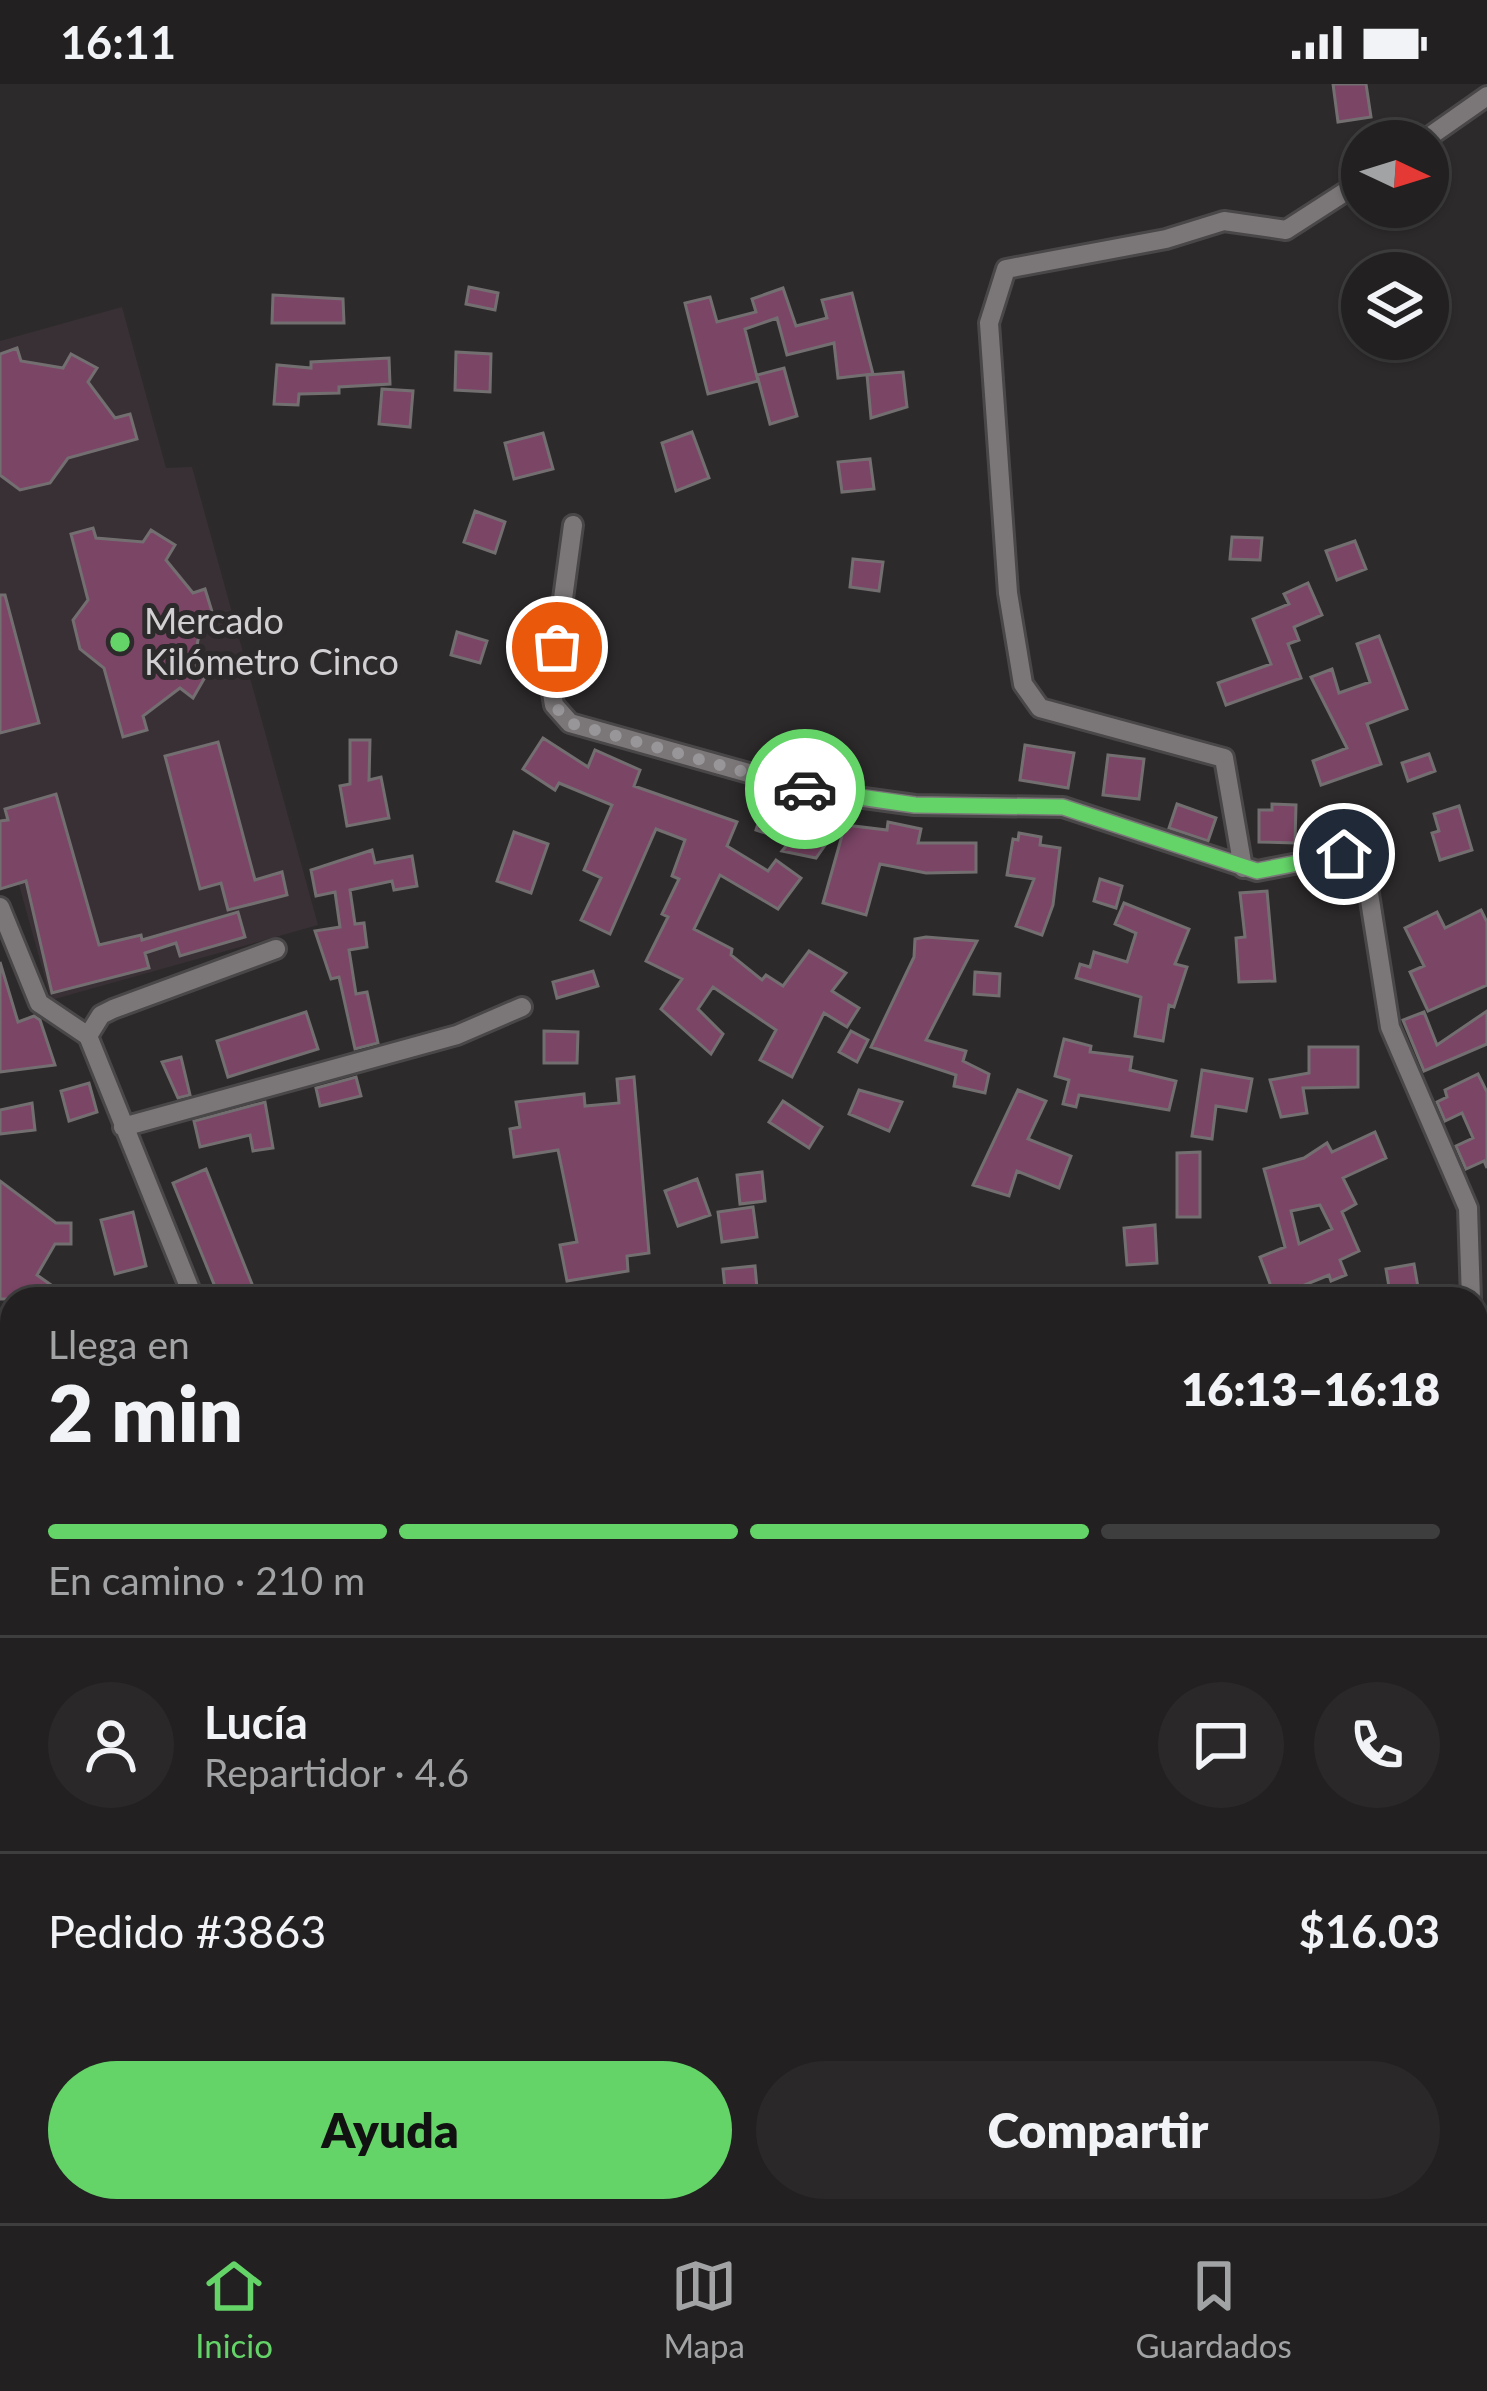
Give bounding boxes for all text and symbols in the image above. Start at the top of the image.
text: 16:11 [60,15,176,69]
north arrow [1341,120,1449,228]
map controls [1341,120,1449,360]
button: layers [1341,252,1449,360]
pin [506,596,608,698]
place label: Mercado Kilómetro Cinco [144,598,399,683]
icon: bag [524,614,590,680]
marker: Mercado Kilómetro Cinco [107,629,133,655]
courier [745,729,865,849]
icon: car [772,756,838,822]
pin [1293,803,1395,905]
icon: home [1311,821,1377,887]
text: Llega en [48,1321,190,1367]
text: 16:13–16:18 [1181,1362,1440,1416]
text: 2 min [48,1365,243,1459]
text: En camino · 210 m [48,1557,365,1603]
button: person [48,1682,174,1808]
button: chat [1158,1682,1284,1808]
button: phone [1314,1682,1440,1808]
text: Lucía [204,1695,308,1749]
text: Repartidor · 4.6 [204,1749,469,1795]
text: Pedido #3863 [48,1904,326,1958]
text: $16.03 [1299,1904,1440,1958]
button: Ayuda [48,2061,732,2199]
button: Compartir [756,2061,1440,2199]
tab: Inicio [195,2253,273,2365]
tab: Mapa [663,2253,745,2365]
tab: Guardados [1135,2253,1292,2365]

